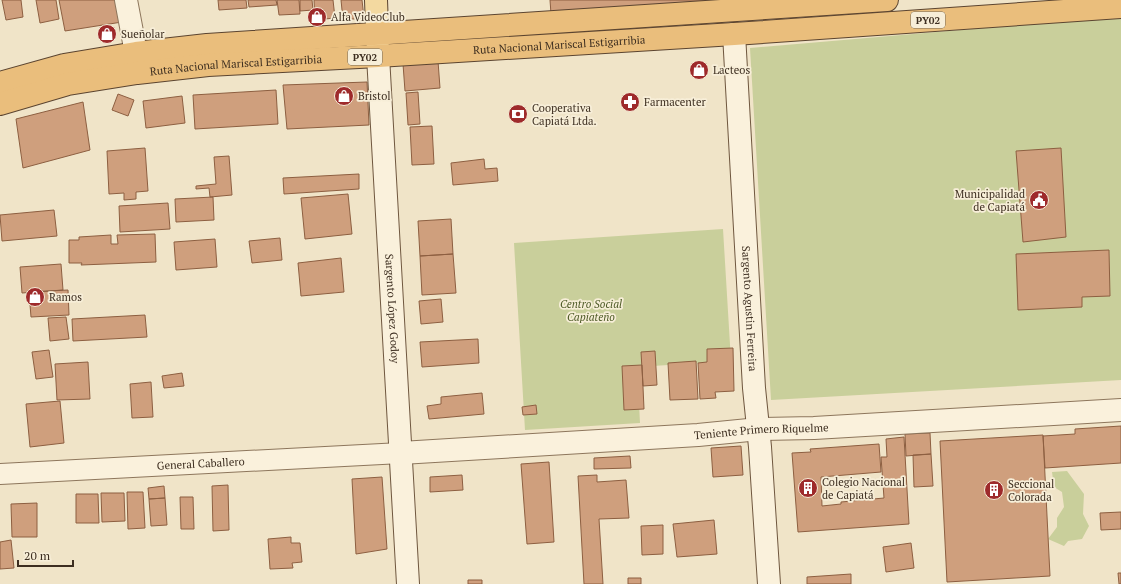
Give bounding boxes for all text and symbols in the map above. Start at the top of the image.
shop icon: Alfa VideoClub [306,6,328,28]
place label: Alfa VideoClub [331,10,405,24]
road number: PY02 [911,12,945,28]
shop icon: Sueñolar [96,23,118,45]
place label: Sueñolar [121,27,165,41]
street label: Ruta Nacional Mariscal Estigarribia [473,32,646,57]
road number: PY02 [348,49,382,65]
street label: Ruta Nacional Mariscal Estigarribia [149,52,323,79]
shop icon: Lacteos [688,59,710,81]
place label: Lacteos [713,63,750,77]
shop icon: Bristol [333,85,355,107]
place label: Bristol [358,89,391,103]
pharmacy icon: Farmacenter [619,91,641,113]
place label: Farmacenter [644,95,706,109]
place label: Cooperativa Capiatá Ltda. [532,101,597,128]
bank icon: Cooperativa Capiatá Ltda. [507,103,529,125]
place label: Municipalidad de Capiatá [955,187,1025,214]
public building icon: Municipalidad de Capiatá [1028,189,1050,211]
street label: Sargento Agustin Ferreira [739,245,760,372]
street label: Sargento López Godoy [382,254,402,364]
shop icon: Ramos [24,286,46,308]
place label: Ramos [49,290,82,304]
park label: Centro Social Capiateño [560,297,622,324]
street label: Teniente Primero Riquelme [694,420,829,442]
street label: General Caballero [157,454,245,473]
place label: Colegio Nacional de Capiatá [822,475,905,502]
building icon: Colegio Nacional de Capiatá [797,477,819,499]
place label: Seccional Colorada [1008,477,1054,504]
building icon: Seccional Colorada [983,479,1005,501]
scale bar [18,542,73,568]
text: 20 m [24,548,51,563]

